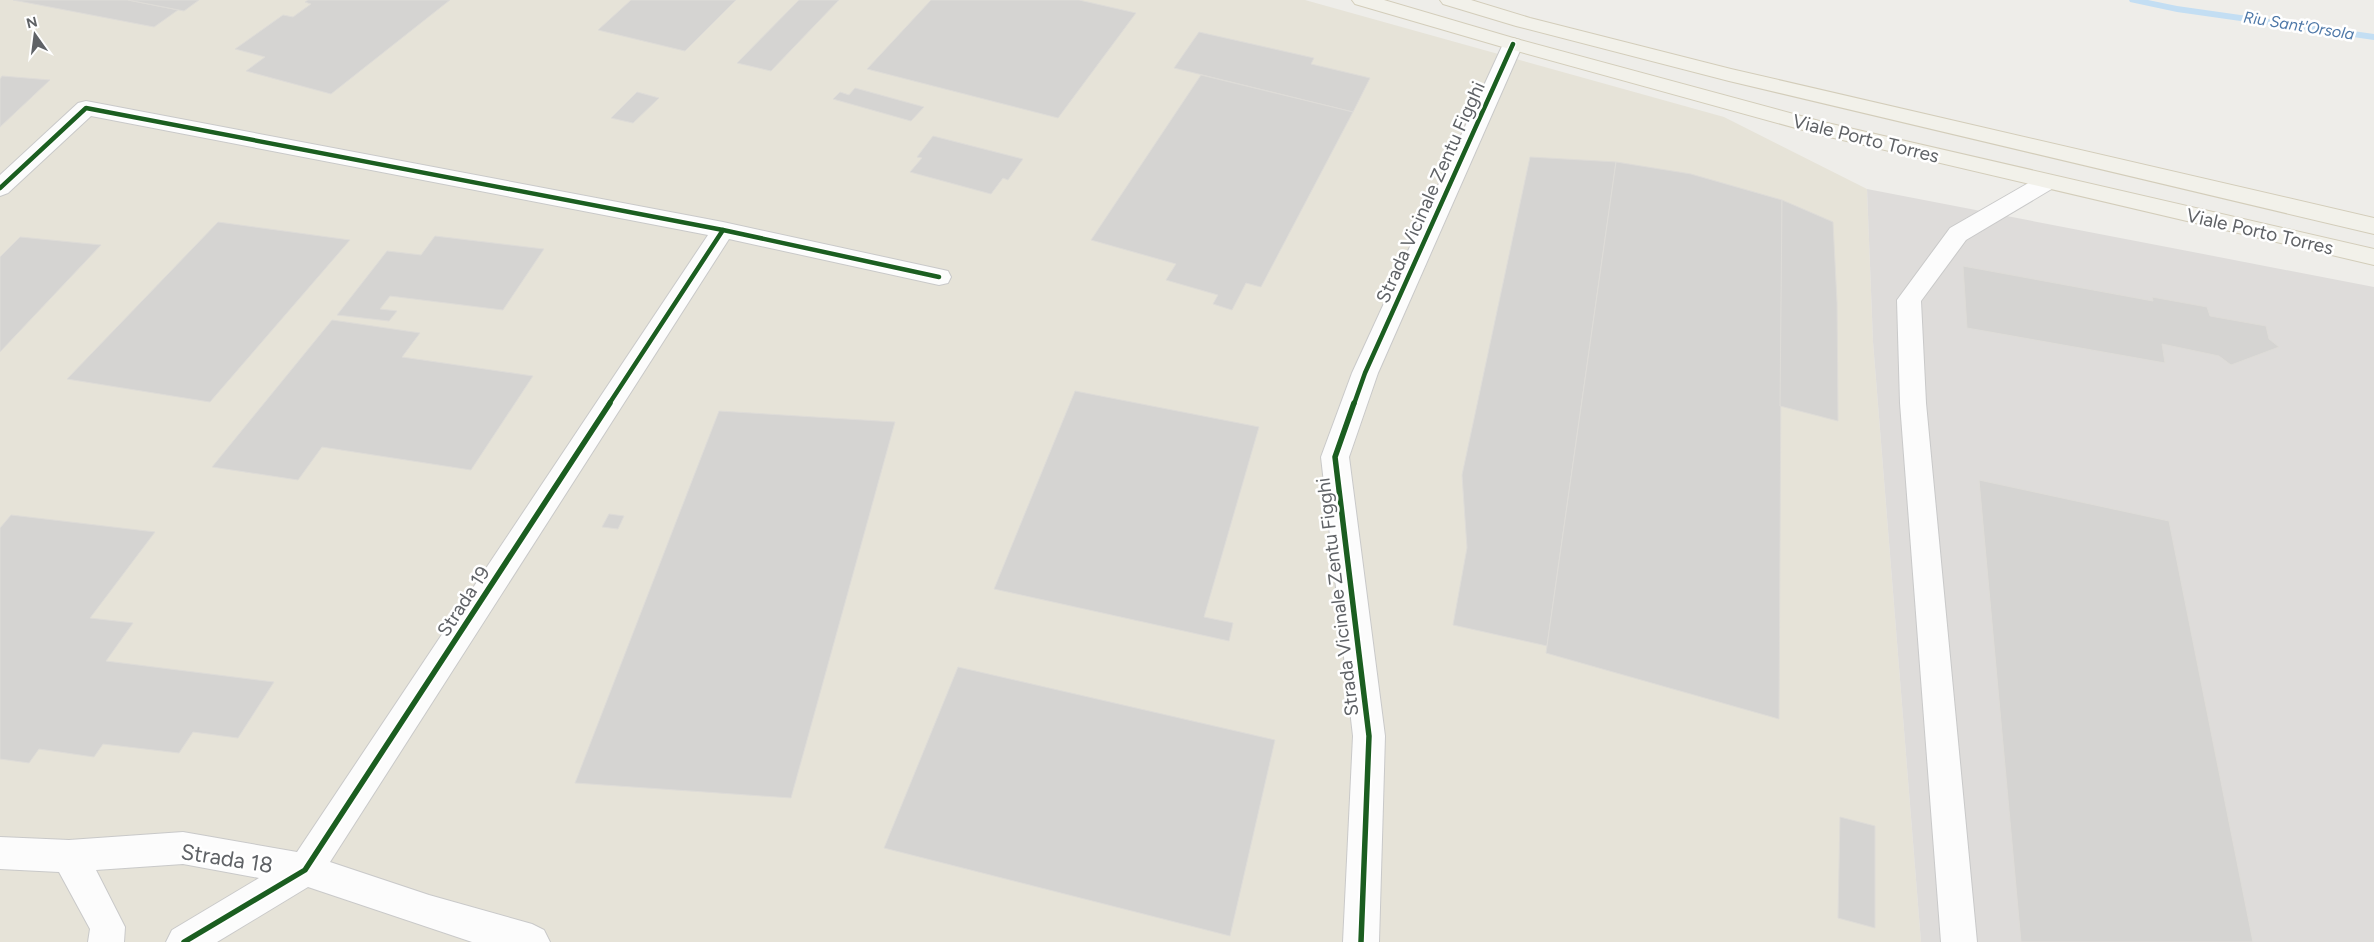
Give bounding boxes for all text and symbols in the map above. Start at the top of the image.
water label: Riu Sant'Orsola [2242,7,2356,44]
north arrow [10,10,60,60]
text: N [25,13,39,32]
street label: Strada Vicinale Zentu Figghi [1371,78,1490,306]
street label: Viale Porto Torres [1790,109,1942,168]
street label: Viale Porto Torres [2184,203,2336,260]
street label: Strada Vicinale Zentu Figghi [1311,476,1364,717]
street label: Strada 19 [432,562,495,641]
street label: Strada 18 [179,838,275,879]

